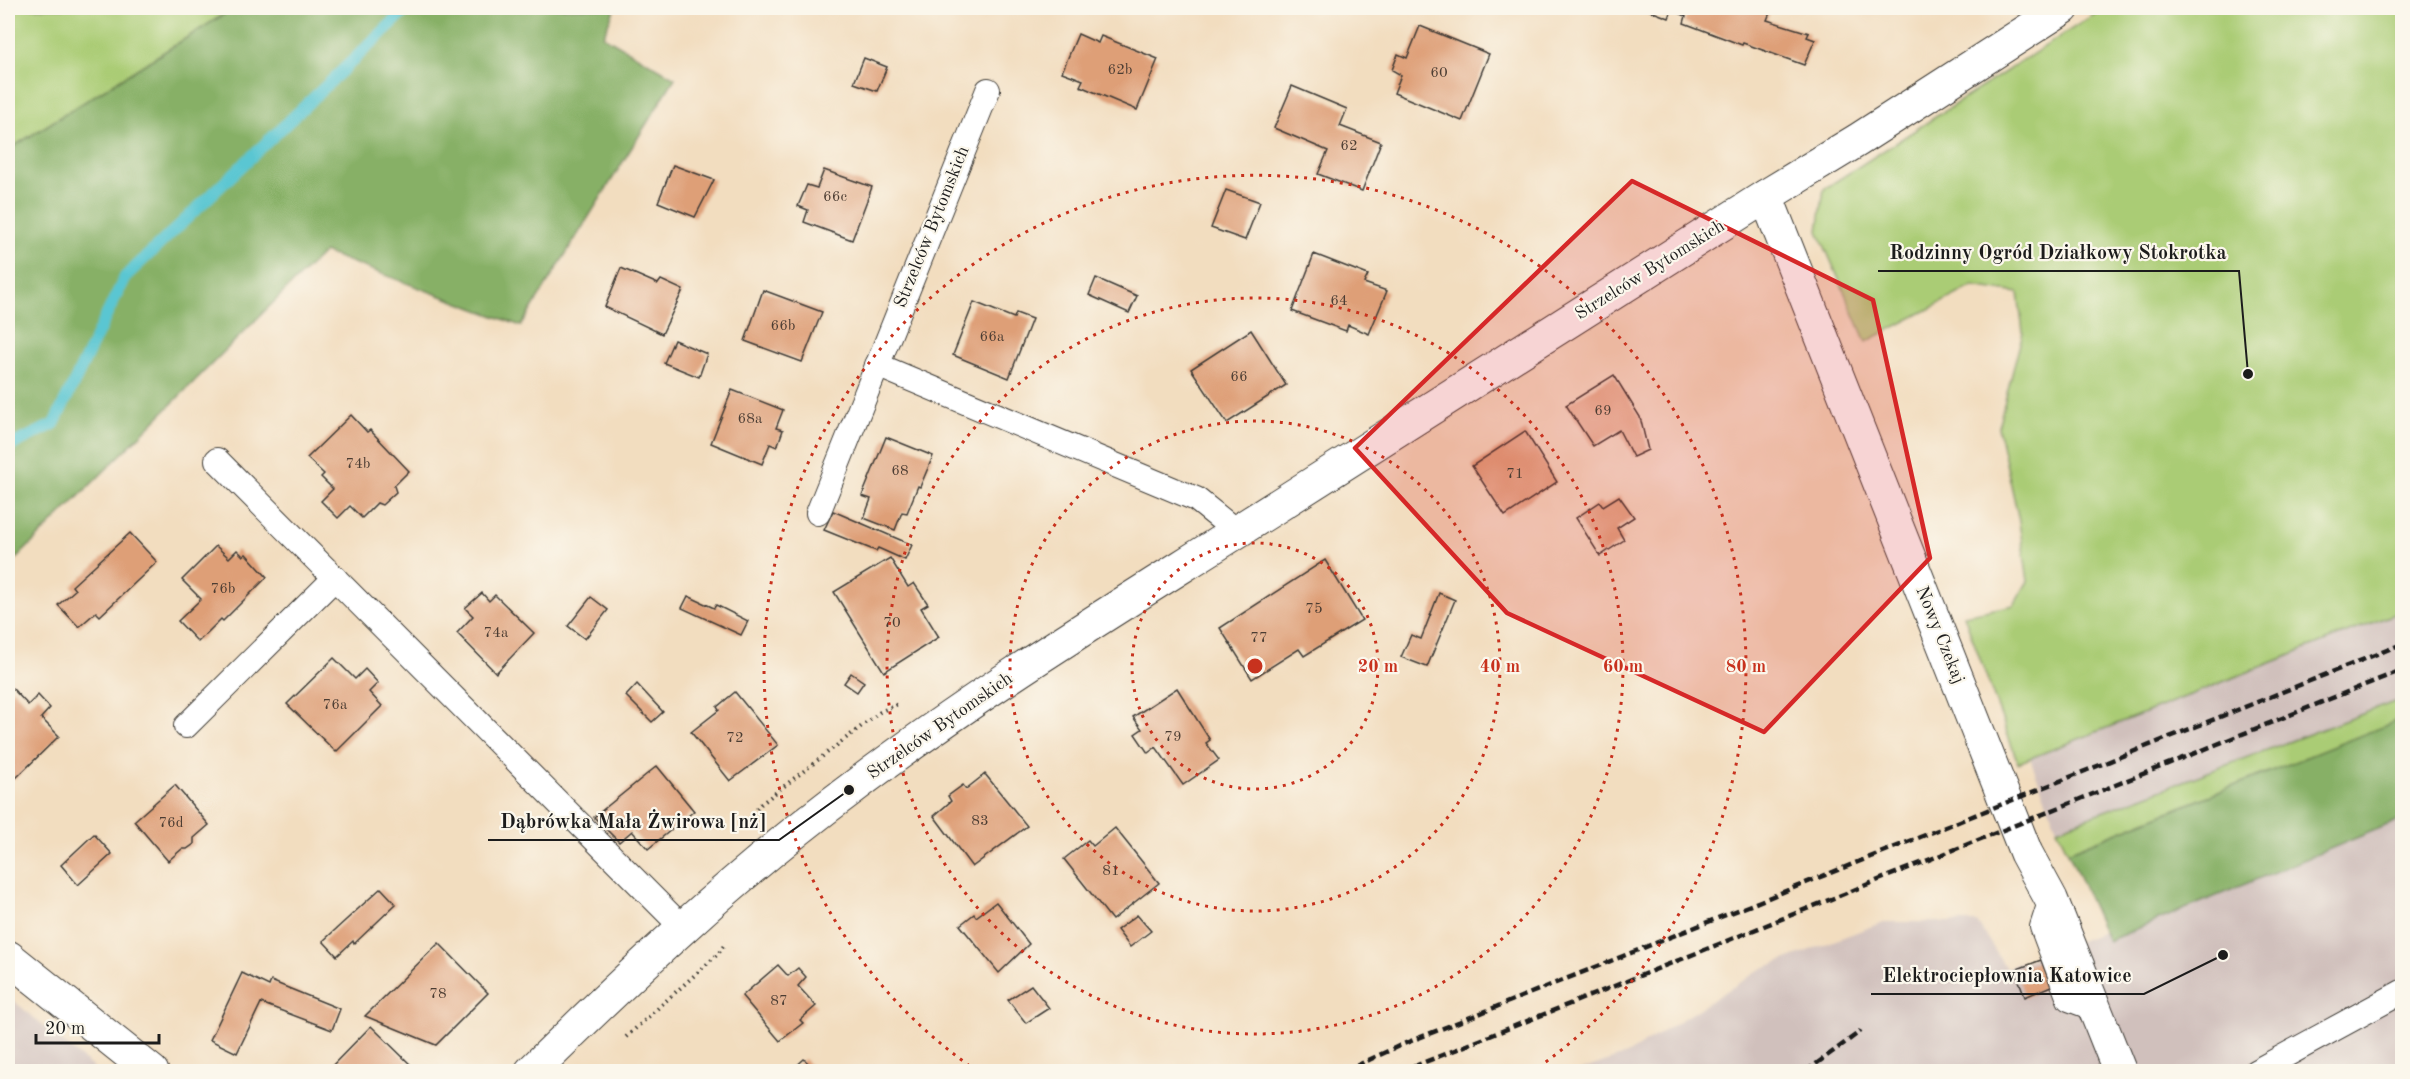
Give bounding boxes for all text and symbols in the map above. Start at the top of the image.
house number: 62b [1107,63,1133,78]
house number: 60 [1430,66,1448,81]
house number: 62 [1340,139,1358,154]
street label: Strzelców Bytomskich [891,143,973,310]
house number: 66c [823,190,847,205]
street label: Strzelców Bytomskich [1572,217,1728,323]
callout: Rodzinny Ogród Działkowy Stokrotka [1878,233,2239,271]
text: Rodzinny Ogród Działkowy Stokrotka [1889,244,2227,264]
house number: 64 [1330,294,1348,309]
house number: 66b [770,319,796,334]
house number: 66a [980,330,1005,345]
house number: 66 [1230,370,1248,385]
house number: 69 [1594,404,1612,419]
house number: 68a [738,412,763,427]
house number: 74b [345,457,371,472]
house number: 68 [891,464,909,479]
house number: 71 [1506,467,1524,482]
house number: 76b [210,582,236,597]
street label: Nowy Czekaj [1912,584,1968,686]
house number: 75 [1305,602,1323,617]
house number: 70 [883,616,901,631]
house number: 74a [484,626,509,641]
house number: 77 [1250,631,1268,646]
centre of rings [1245,656,1265,676]
text: 20 m [1358,658,1398,676]
text: 40 m [1480,658,1520,676]
text: 60 m [1603,658,1643,676]
text: 80 m [1726,658,1766,676]
street label: Strzelców Bytomskich [864,669,1016,783]
house number: 76a [323,698,348,713]
house number: 79 [1164,730,1182,745]
house number: 72 [726,731,744,746]
callout: Dąbrówka Mała Żwirowa [nż] [488,802,779,840]
text: Dąbrówka Mała Żwirowa [nż] [500,809,766,833]
house number: 83 [971,814,989,829]
house number: 76d [158,816,184,831]
house number: 81 [1102,864,1120,879]
callout: Elektrociepłownia Katowice [1871,956,2144,994]
text: Elektrociepłownia Katowice [1882,967,2132,987]
house number: 78 [429,987,447,1002]
house number: 87 [770,994,788,1009]
scale bar [36,1007,159,1045]
text: 20 m [45,1020,85,1038]

